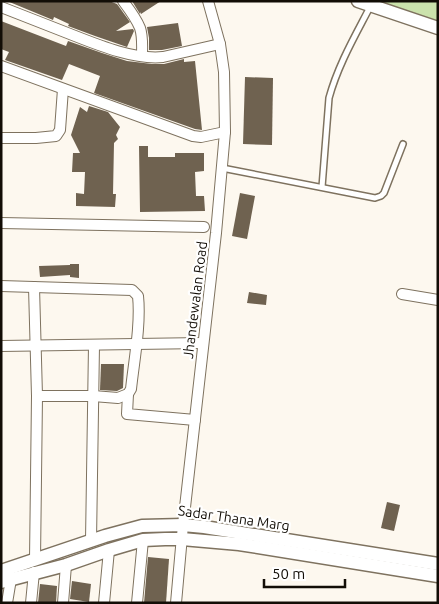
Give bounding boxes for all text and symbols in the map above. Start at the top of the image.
street label: Jhandewalan Road [180,240,210,360]
street label: Sadar Thana Marg [177,502,291,534]
scale bar [264,556,345,588]
text: 50 m [272,565,305,582]

